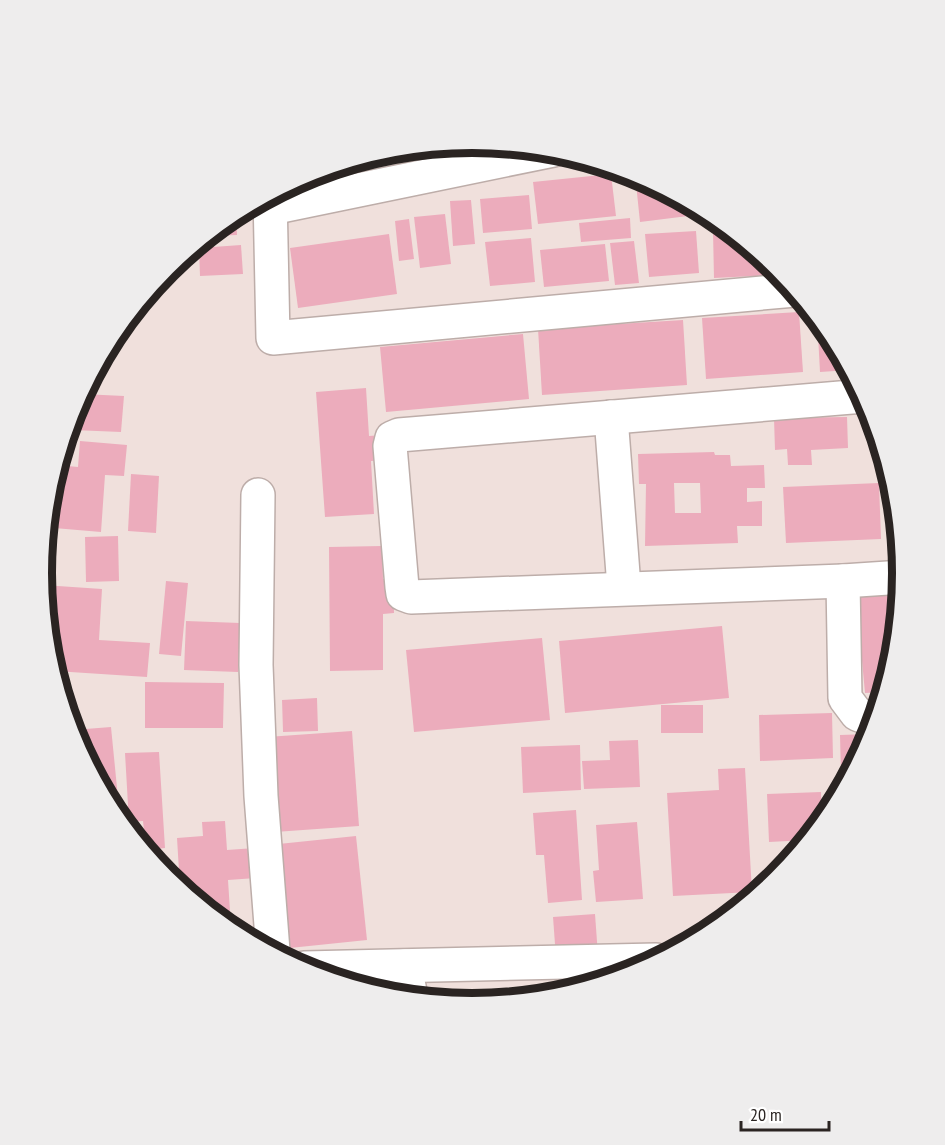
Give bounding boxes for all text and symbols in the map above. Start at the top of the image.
scale bar [741,1094,830,1132]
text: 20 m [750,1103,782,1126]

